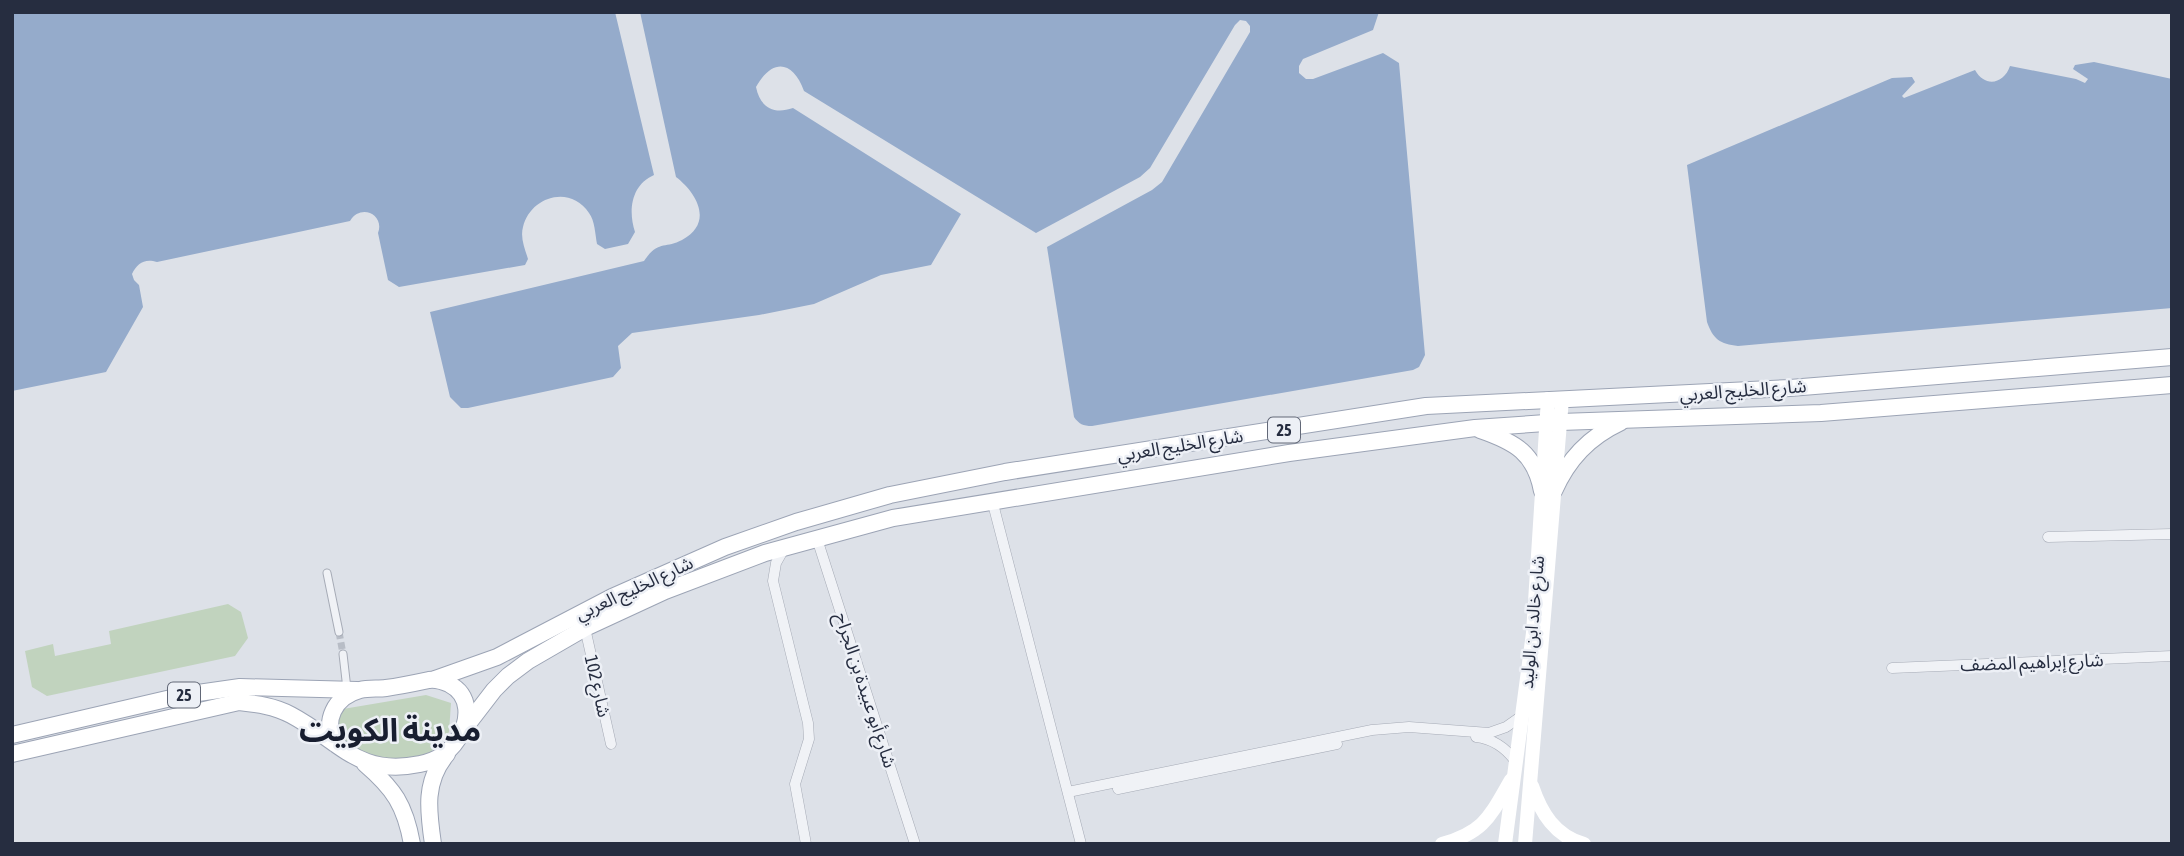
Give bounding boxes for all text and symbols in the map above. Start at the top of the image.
street label: شارع الخليج العربي [1679,375,1807,409]
road number: 25 [1268,418,1300,442]
street label: شارع الخليج العربي [1116,425,1245,469]
street label: شارع الخليج العربي [572,552,698,628]
street label: شارع خالد ابن الوليد [1516,555,1552,690]
street label: شارع أبو عبيدة بن الجراح [827,610,901,772]
street label: شارع إبراهيم المضف [1960,649,2104,679]
street label: شارع 102 [577,653,615,720]
road number: 25 [168,682,200,708]
district label: مدينة الكويت [299,711,481,748]

